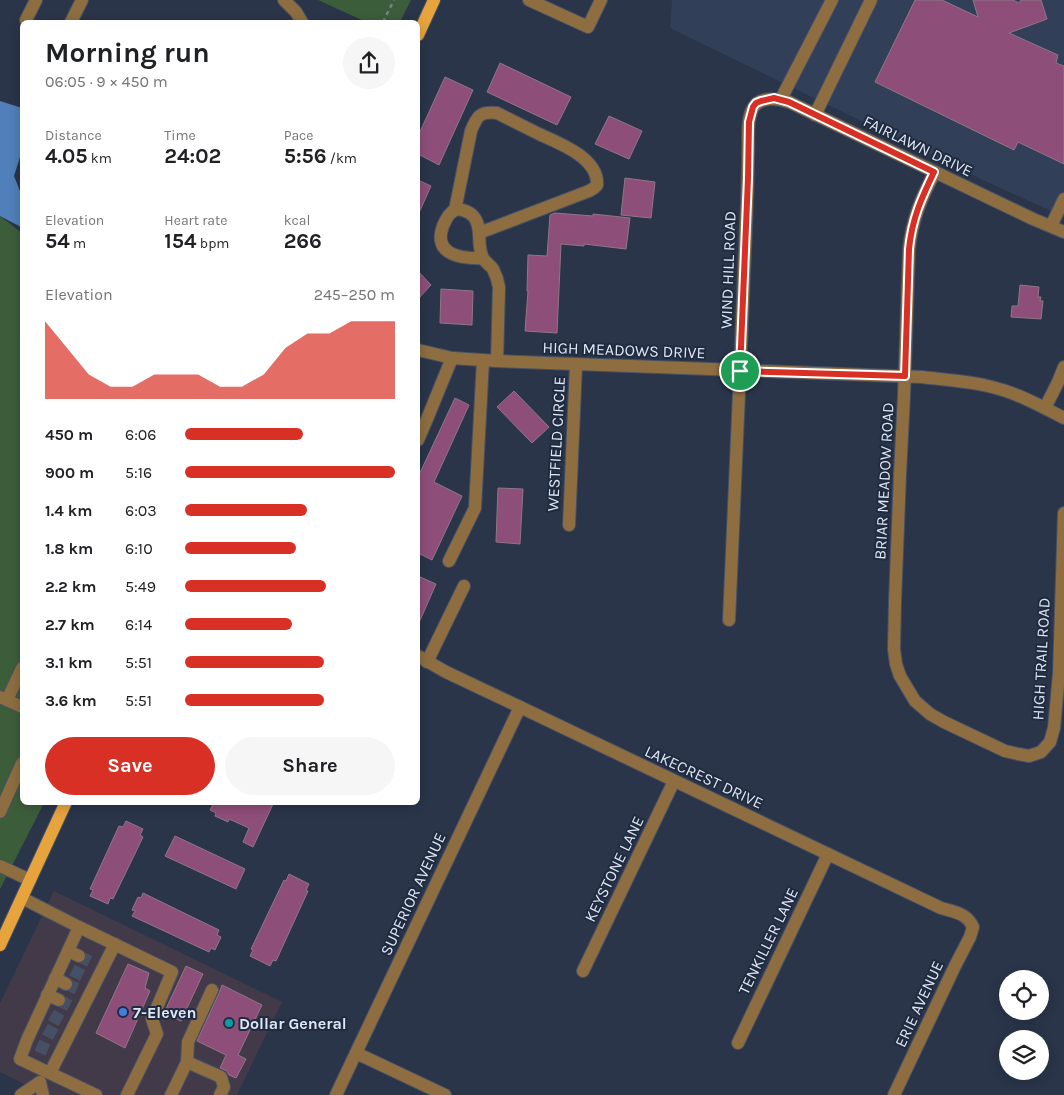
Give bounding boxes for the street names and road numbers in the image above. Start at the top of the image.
street label: FAIRLAWN DRIVE [860,111,976,181]
street label: WIND HILL ROAD [716,211,740,329]
street label: HIGH MEADOWS DRIVE [542,338,706,362]
street label: WESTFIELD CIRCLE [543,376,569,512]
street label: BRIAR MEADOW ROAD [870,402,898,560]
street label: HIGH TRAIL ROAD [1028,597,1054,721]
street label: LAKECREST DRIVE [642,741,766,813]
street label: KEYSTONE LANE [580,813,648,925]
street label: SUPERIOR AVENUE [376,830,450,958]
street label: TENKILLER LANE [734,885,802,997]
street label: ERIE AVENUE [891,958,947,1050]

